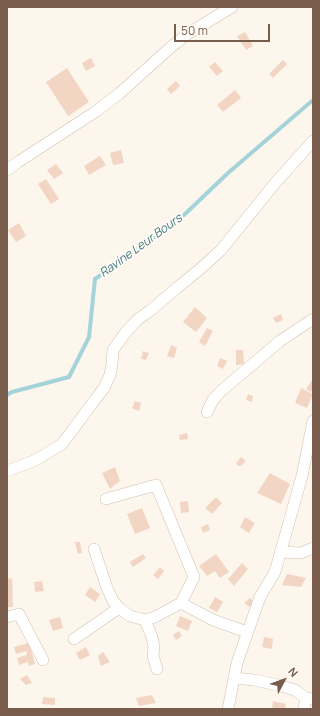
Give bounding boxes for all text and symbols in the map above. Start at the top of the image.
scale bar [176,16,272,42]
text: 50 m [181,22,208,39]
water label: Ravine Leur Bours [97,211,185,281]
north arrow [264,660,304,700]
text: N [285,664,302,680]

